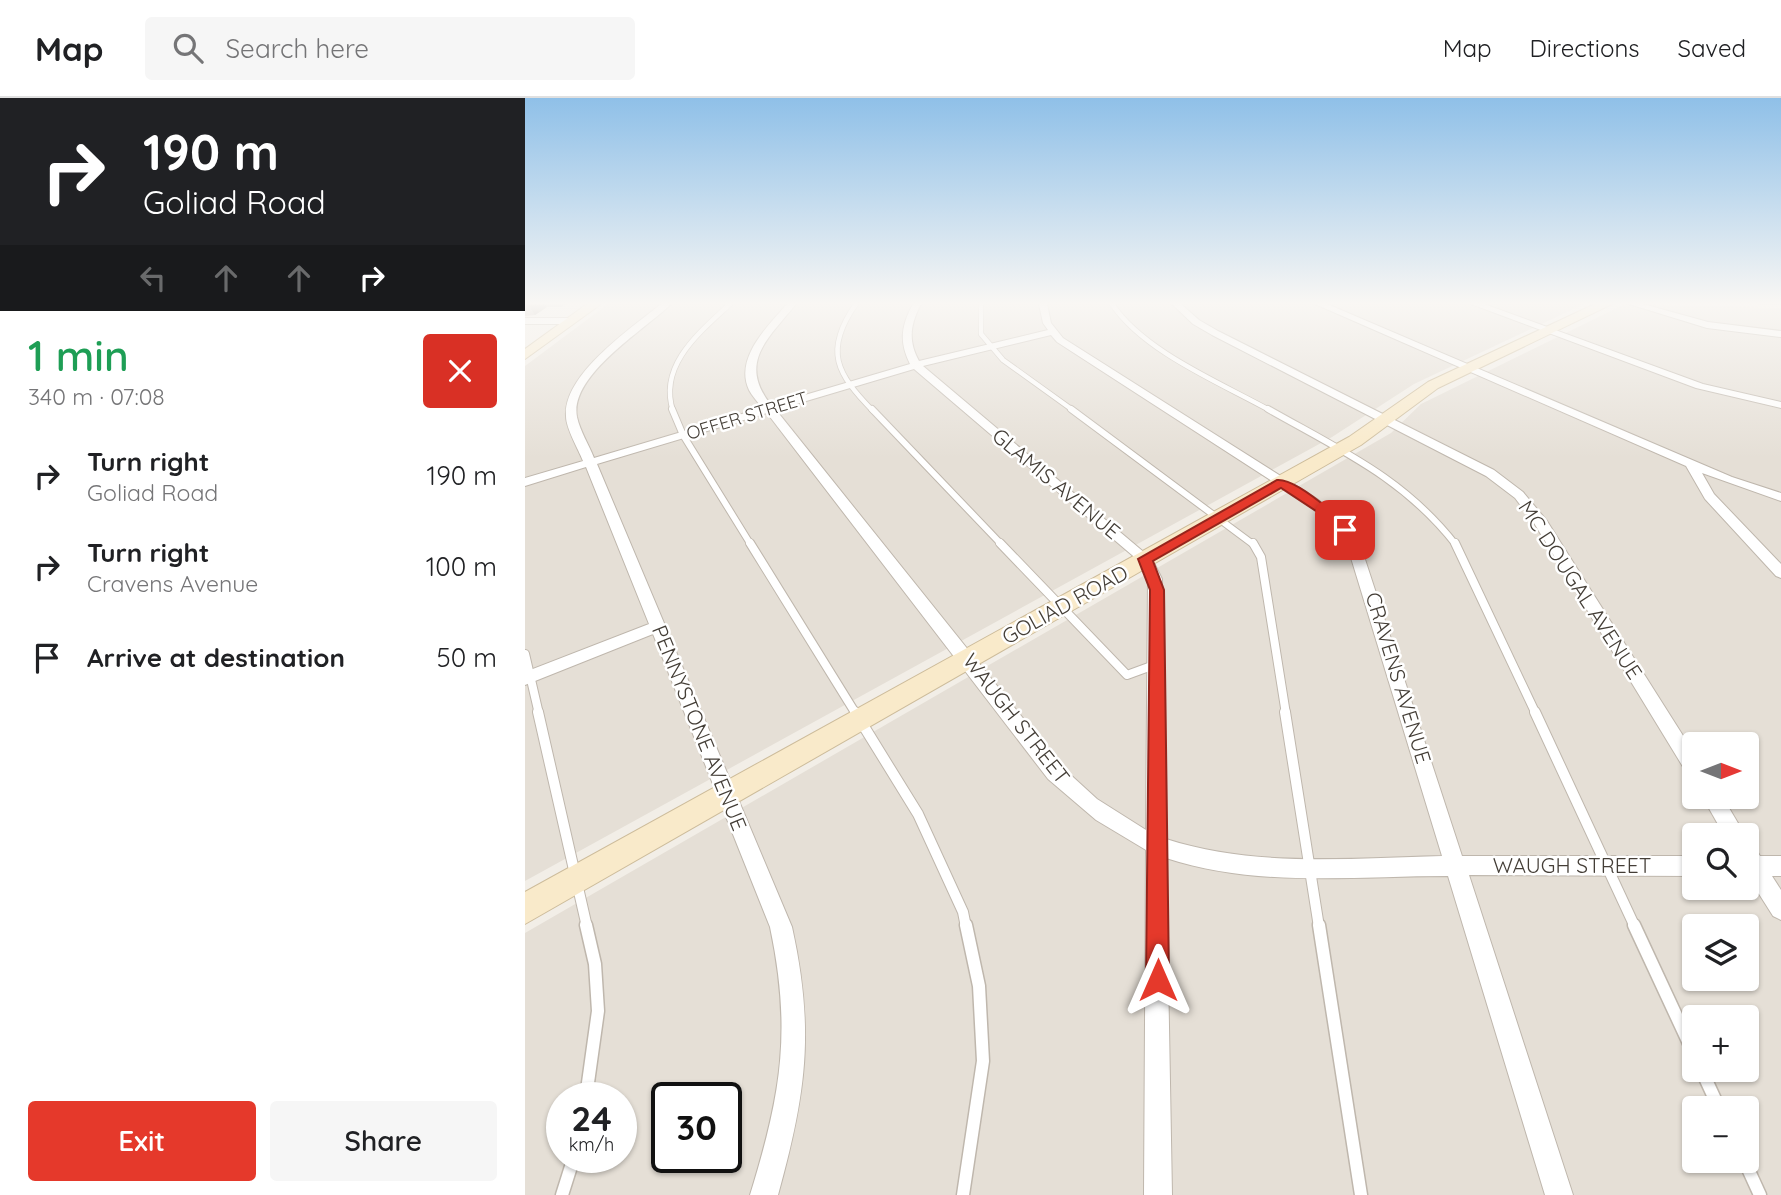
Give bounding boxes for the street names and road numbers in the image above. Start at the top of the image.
street label: OFFER STREET [683,386,810,445]
street label: GLAMIS AVENUE [987,422,1126,544]
street label: MC DOUGAL AVENUE [1513,495,1648,684]
street label: GOLIAD ROAD [997,559,1132,649]
street label: CRAVENS AVENUE [1361,589,1437,767]
street label: PENNYSTONE AVENUE [647,621,753,834]
street label: WAUGH STREET [958,648,1076,789]
street label: WAUGH STREET [1493,852,1651,878]

